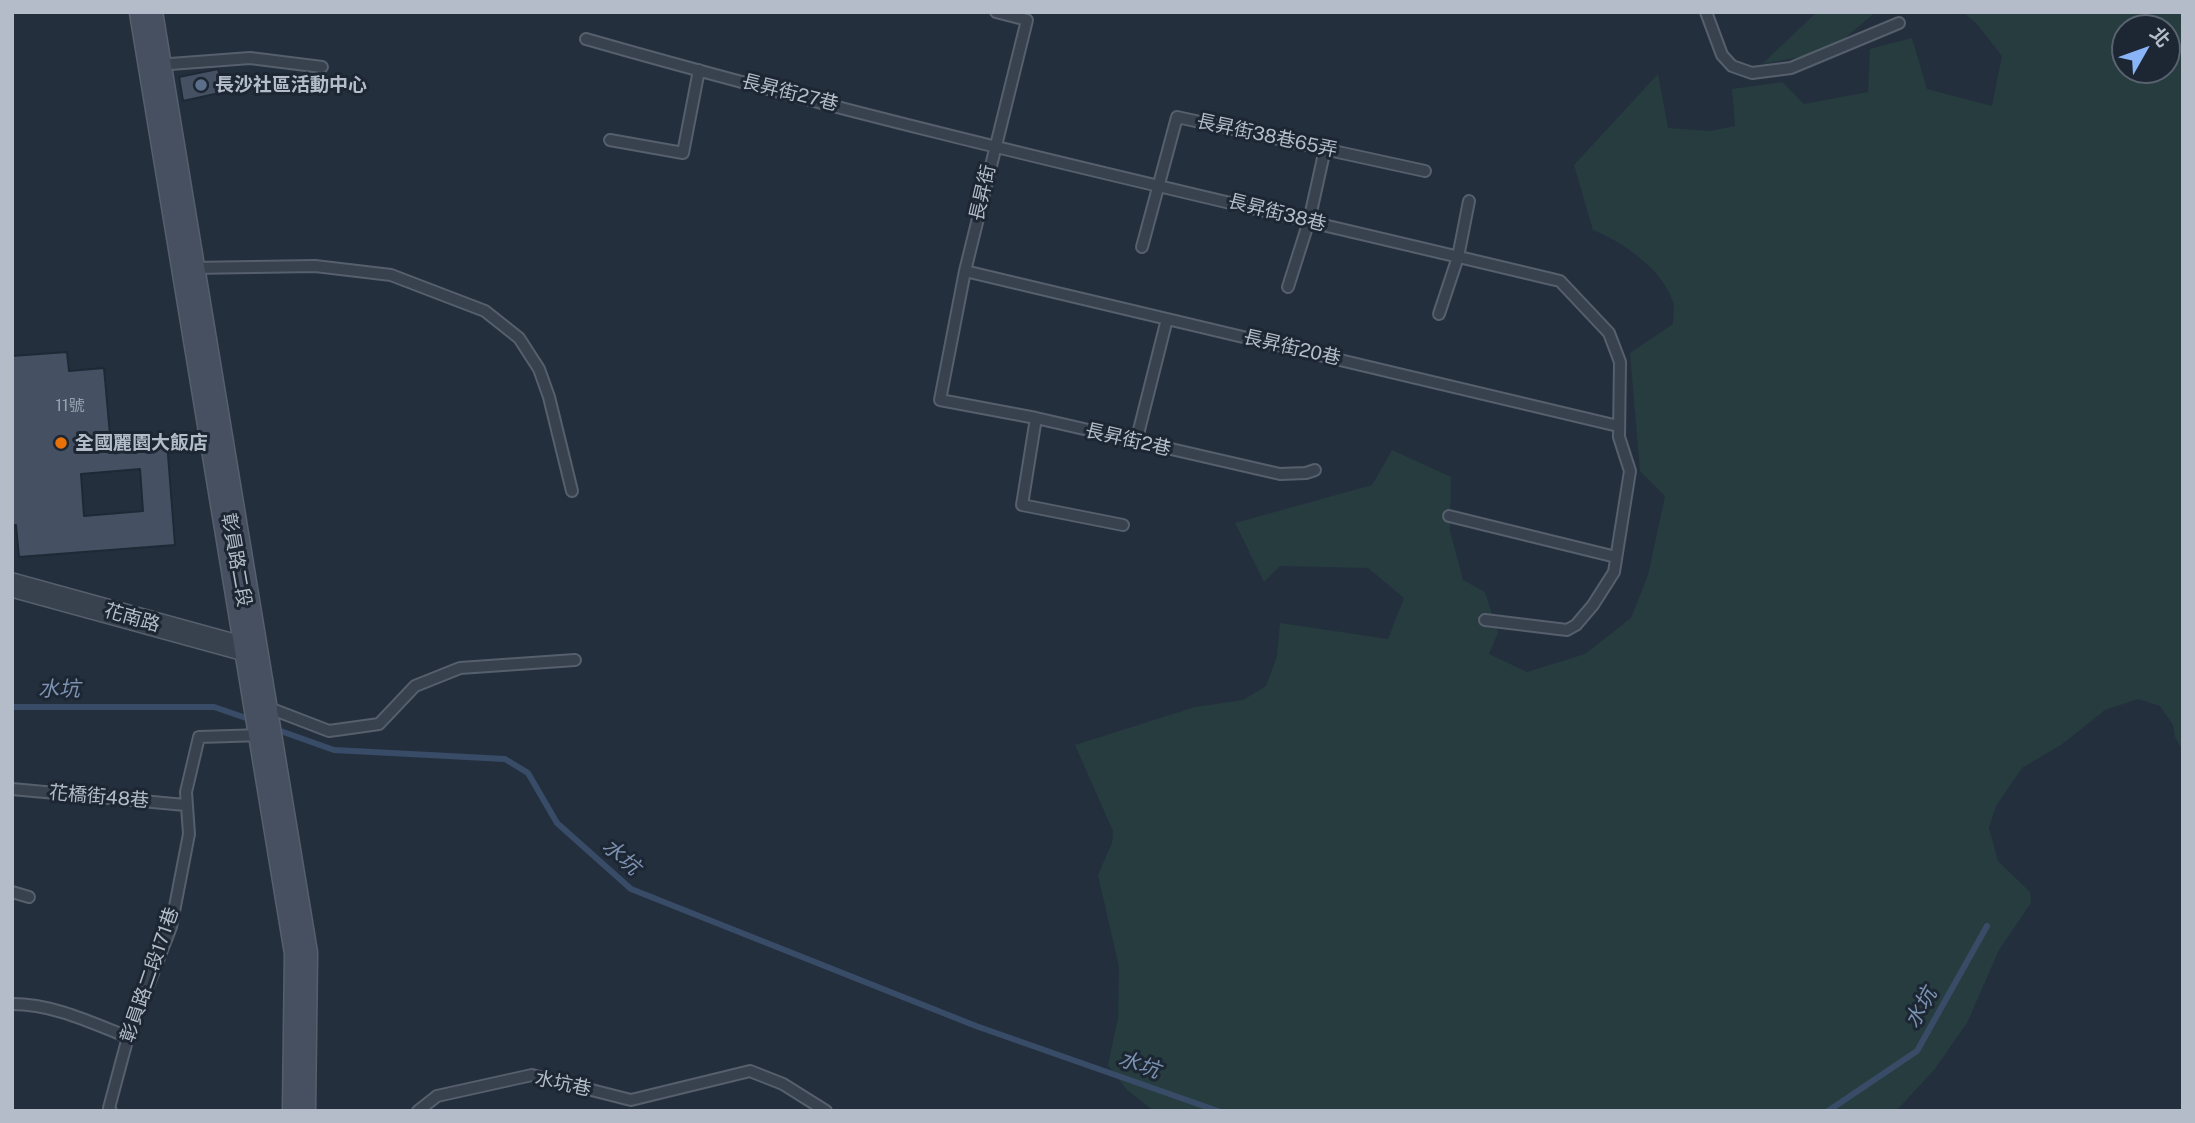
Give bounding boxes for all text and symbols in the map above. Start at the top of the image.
north arrow [2111,14,2181,84]
text: 北 [2146,22,2175,51]
street label: 長昇街27巷 [739,70,841,116]
place label: 長沙社區活動中心 [215,74,367,96]
marker: 長沙社區活動中心 [193,77,209,93]
street label: 長昇街38巷65弄 [1195,110,1339,162]
street label: 長昇街 [965,163,1001,223]
street label: 長昇街38巷 [1226,190,1328,236]
street label: 長昇街20巷 [1241,326,1343,370]
house number: 11號 [55,396,85,416]
street label: 長昇街2巷 [1083,419,1173,461]
place label: 全國麗園大飯店 [75,432,208,454]
marker: 全國麗園大飯店 [53,435,69,451]
street label: 彰員路二段 [217,511,255,609]
street label: 花南路 [101,599,163,637]
water label: 水坑 [38,677,80,703]
street label: 花橋街48巷 [48,781,150,813]
water label: 水坑 [597,834,645,880]
street label: 彰員路二段171巷 [116,905,184,1045]
water label: 水坑 [1900,984,1942,1032]
water label: 水坑 [1115,1046,1163,1084]
street label: 水坑巷 [533,1067,593,1101]

